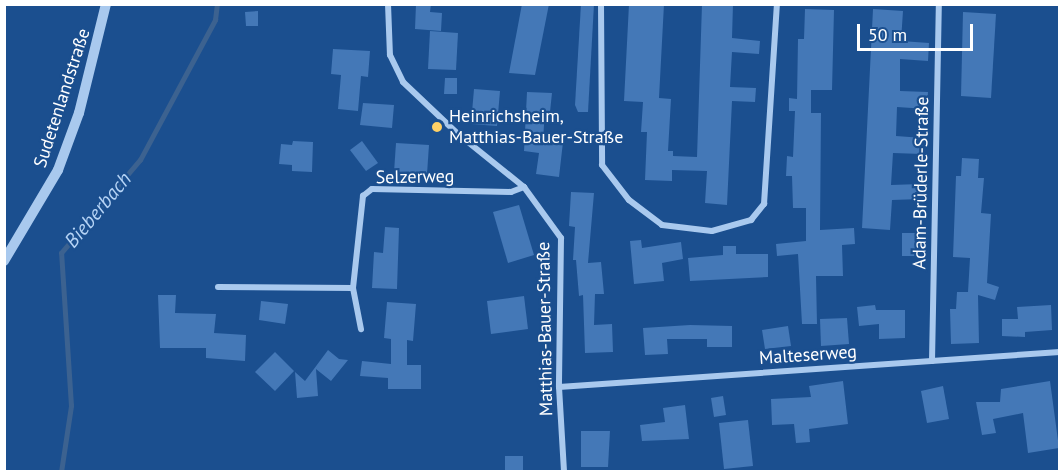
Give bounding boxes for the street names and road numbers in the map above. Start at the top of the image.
street label: Sudetenlandstraße [29,26,95,170]
street label: Adam-Brüderle-Straße [909,96,933,270]
street label: Selzerweg [376,166,454,188]
street label: Matthias-Bauer-Straße [533,242,557,416]
street label: Malteserweg [758,341,858,369]

